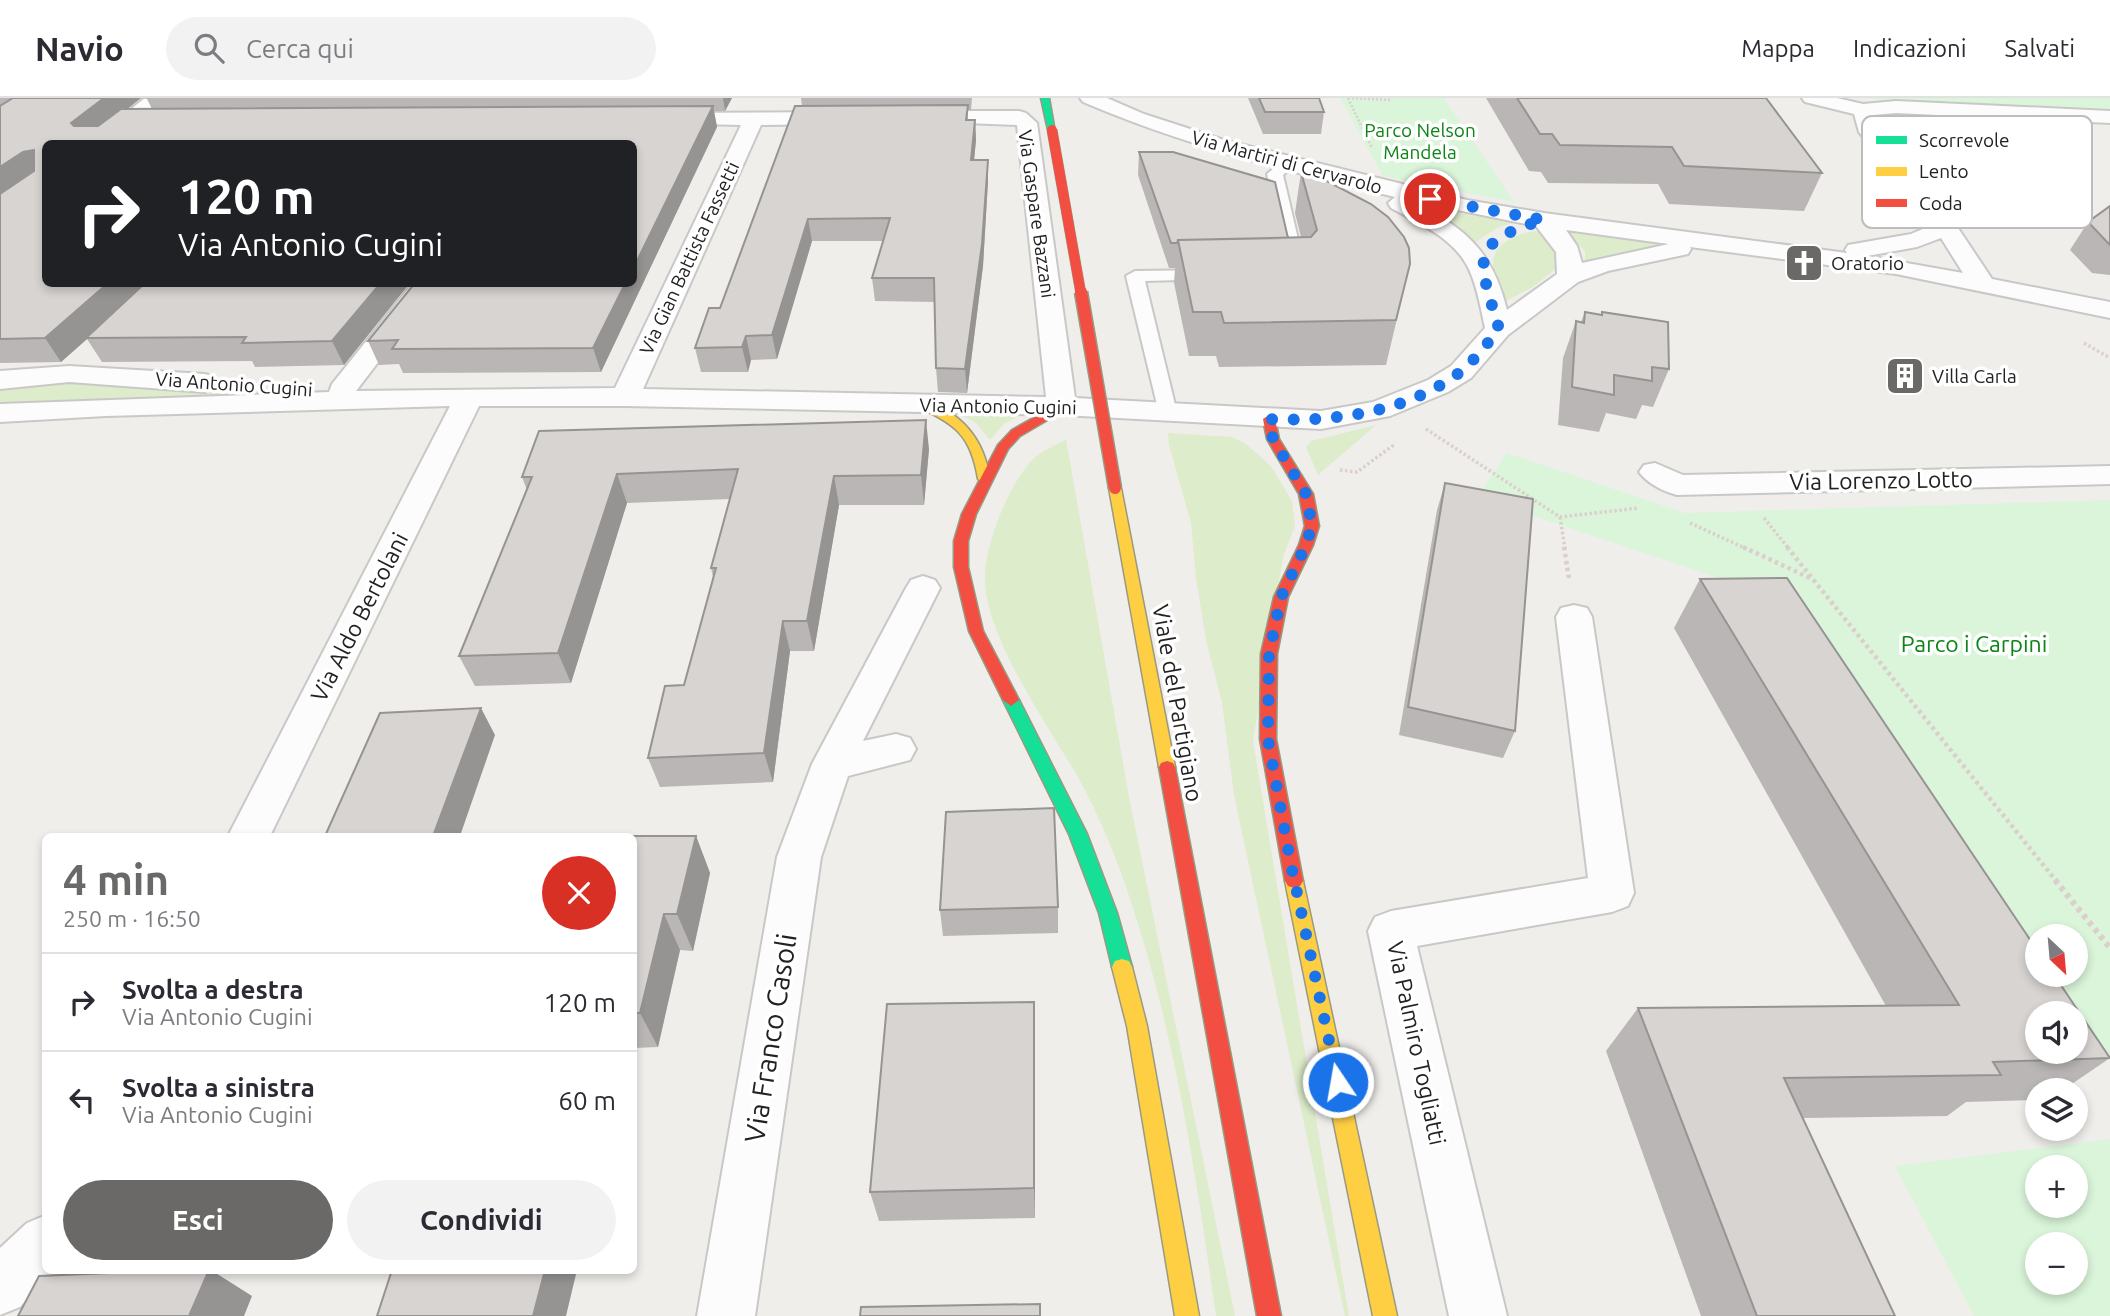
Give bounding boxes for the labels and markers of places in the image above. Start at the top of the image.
pin [1400,169,1460,229]
church icon: Oratorio [1783,242,1825,284]
place label: Oratorio [1831,252,1904,274]
building icon: Villa Carla [1884,355,1926,397]
place label: Villa Carla [1932,365,2017,387]

